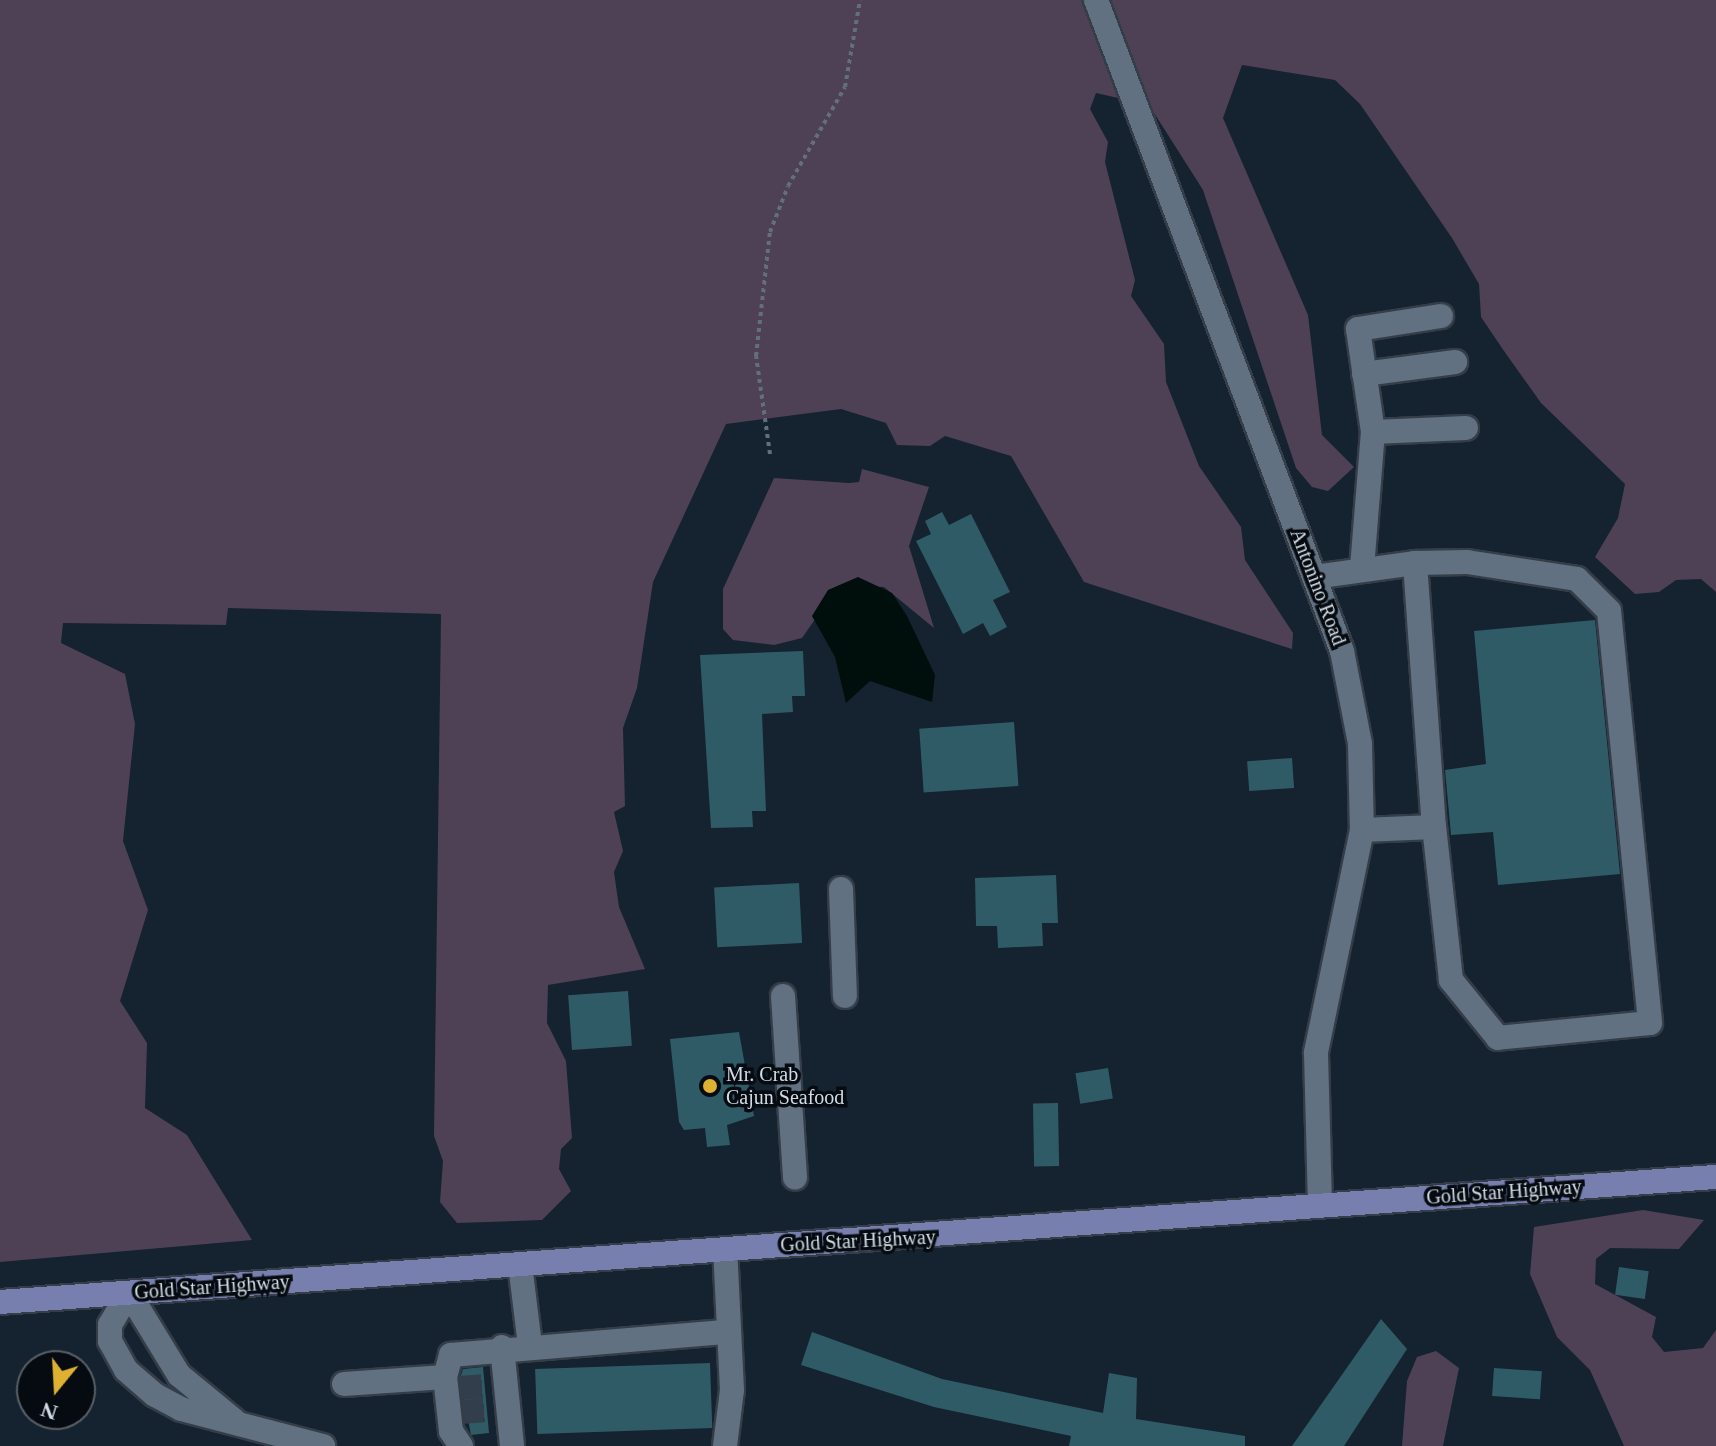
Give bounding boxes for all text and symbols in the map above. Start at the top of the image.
street label: Antonino Road [1285,525,1351,649]
place label: Mr. Crab Cajun Seafood [726,1062,844,1109]
marker: Mr. Crab Cajun Seafood [701,1077,719,1095]
street label: Gold Star Highway [1426,1175,1582,1209]
street label: Gold Star Highway [780,1225,936,1257]
street label: Gold Star Highway [134,1270,290,1304]
north arrow [16,1350,96,1430]
text: N [38,1397,60,1426]

